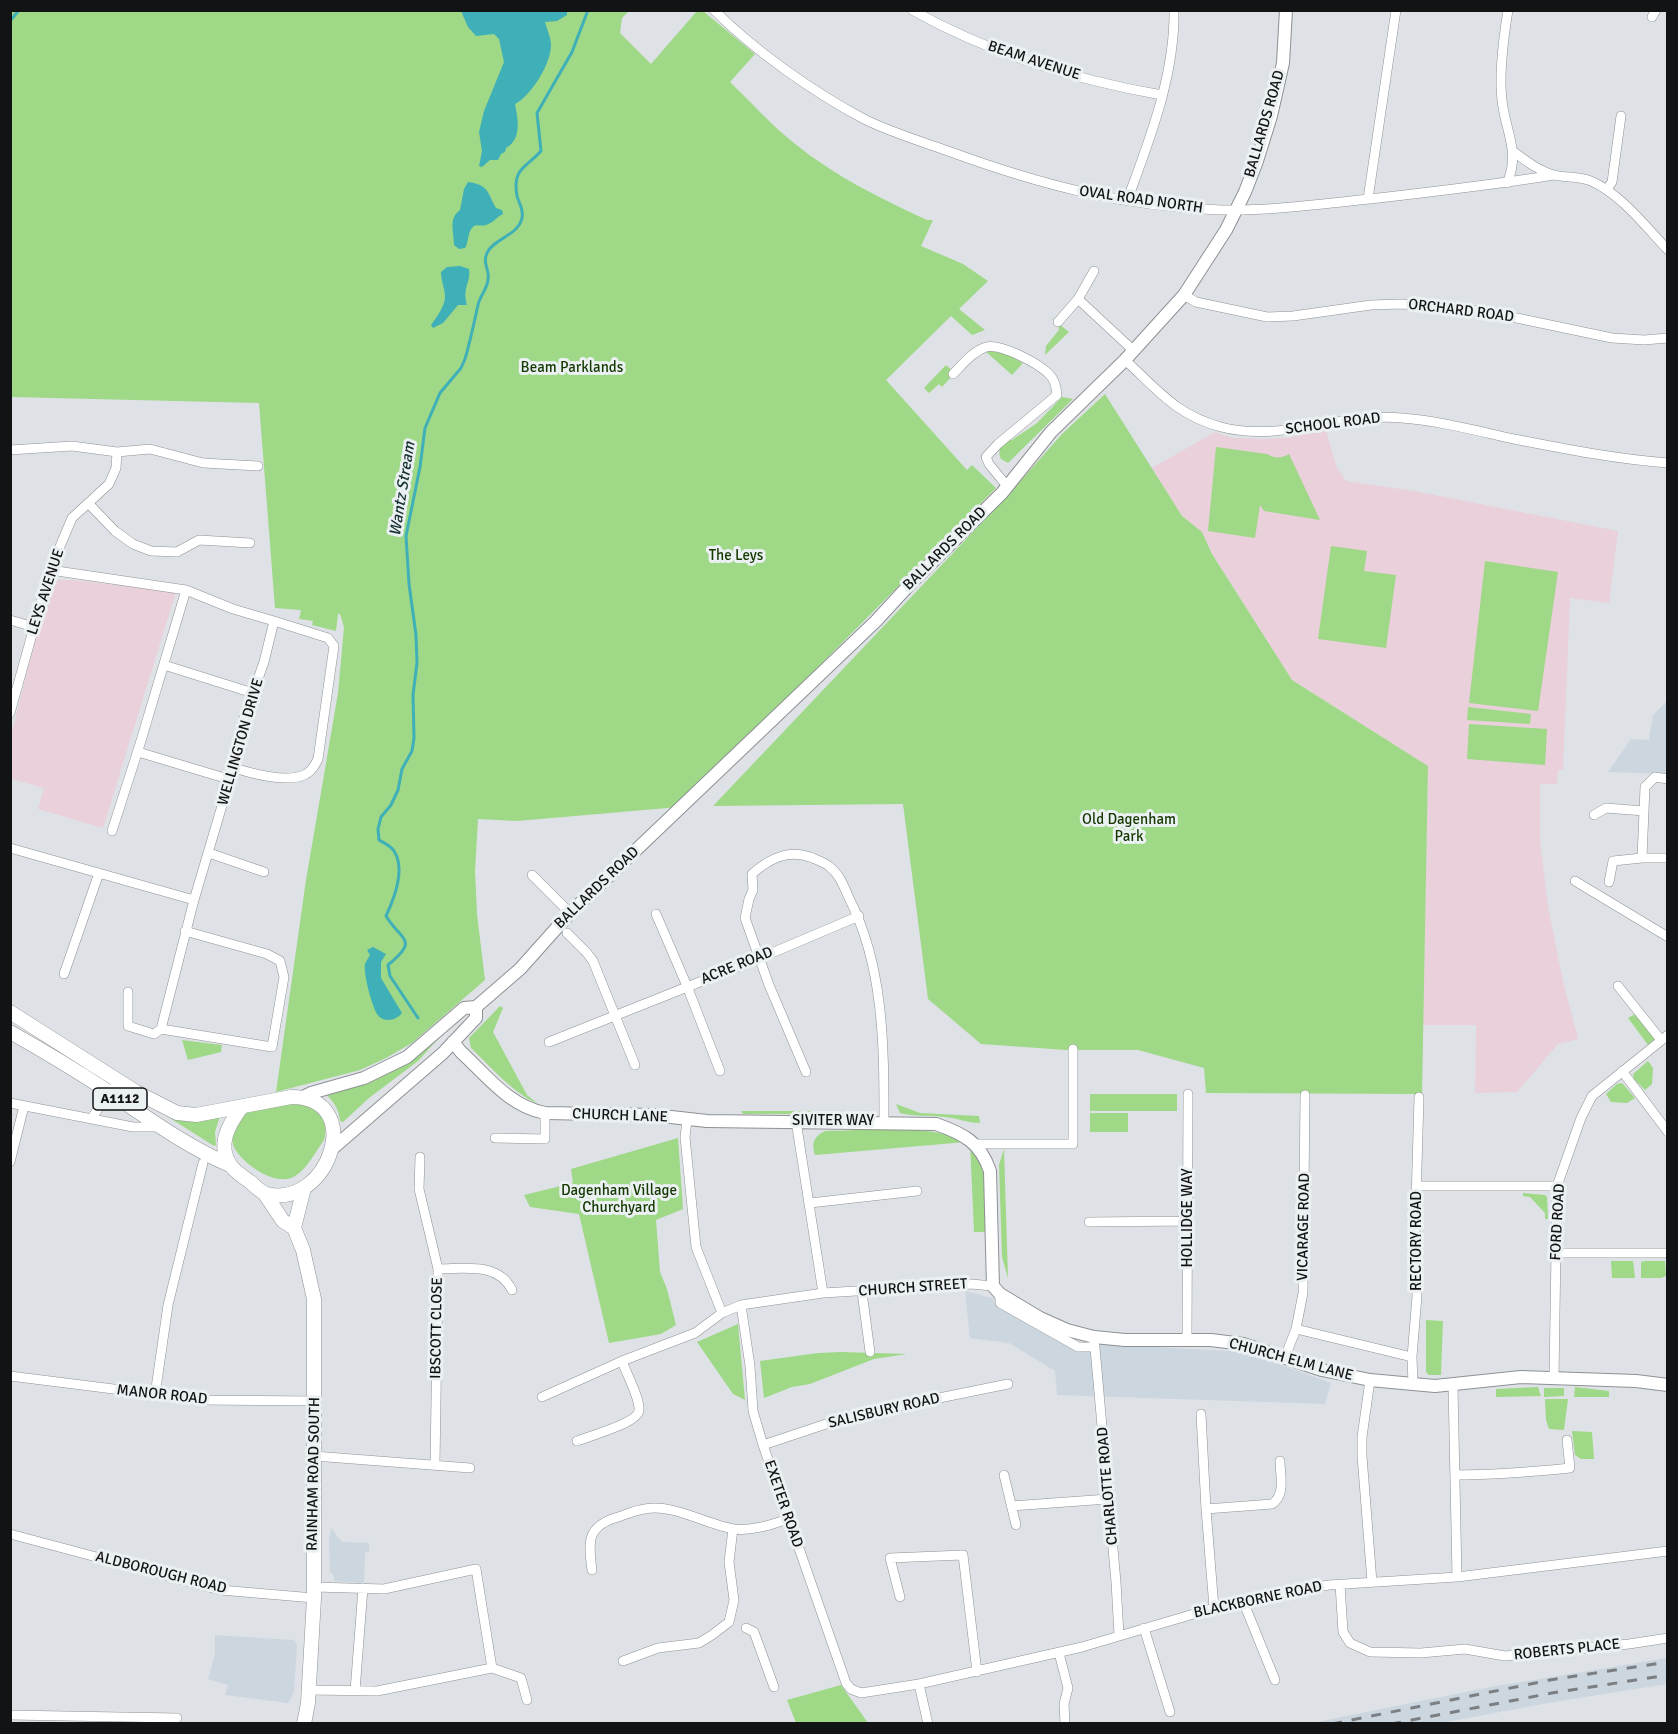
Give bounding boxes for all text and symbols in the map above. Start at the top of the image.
street label: BEAM AVENUE [985,38,1083,84]
street label: BALLARDS ROAD [1241,68,1289,180]
street label: OVAL ROAD NORTH [1078,182,1204,218]
street label: ORCHARD ROAD [1407,296,1515,326]
park label: Beam Parklands [521,359,623,377]
street label: SCHOOL ROAD [1284,409,1382,439]
water label: Wantz Stream [386,440,420,538]
street label: BALLARDS ROAD [900,504,990,594]
street label: LEYS AVENUE [24,547,68,637]
park label: The Leys [709,547,763,565]
street label: WELLINGTON DRIVE [214,676,268,808]
park label: Old Dagenham Park [1082,811,1176,846]
street label: BALLARDS ROAD [551,843,643,933]
street label: ACRE ROAD [698,943,776,989]
road number: A1112 [93,1088,147,1110]
street label: CHURCH LANE [572,1105,668,1127]
street label: SIVITER WAY [792,1112,874,1130]
street label: HOLLIDGE WAY [1179,1168,1197,1268]
street label: VICARAGE ROAD [1294,1173,1314,1281]
park label: Dagenham Village Churchyard [561,1182,677,1217]
street label: FORD ROAD [1547,1183,1569,1261]
street label: RECTORY ROAD [1408,1191,1426,1291]
street label: CHURCH STREET [858,1275,968,1301]
street label: IBSCOTT CLOSE [427,1277,447,1379]
street label: CHURCH ELM LANE [1227,1335,1355,1385]
street label: MANOR ROAD [116,1381,208,1409]
street label: SALISBURY ROAD [826,1389,942,1433]
street label: RAINHAM ROAD SOUTH [304,1397,324,1551]
street label: CHARLOTTE ROAD [1094,1426,1122,1546]
street label: EXETER ROAD [760,1458,806,1550]
street label: ALDBOROUGH ROAD [94,1548,228,1598]
street label: BLACKBORNE ROAD [1192,1578,1324,1622]
street label: ROBERTS PLACE [1513,1635,1621,1665]

